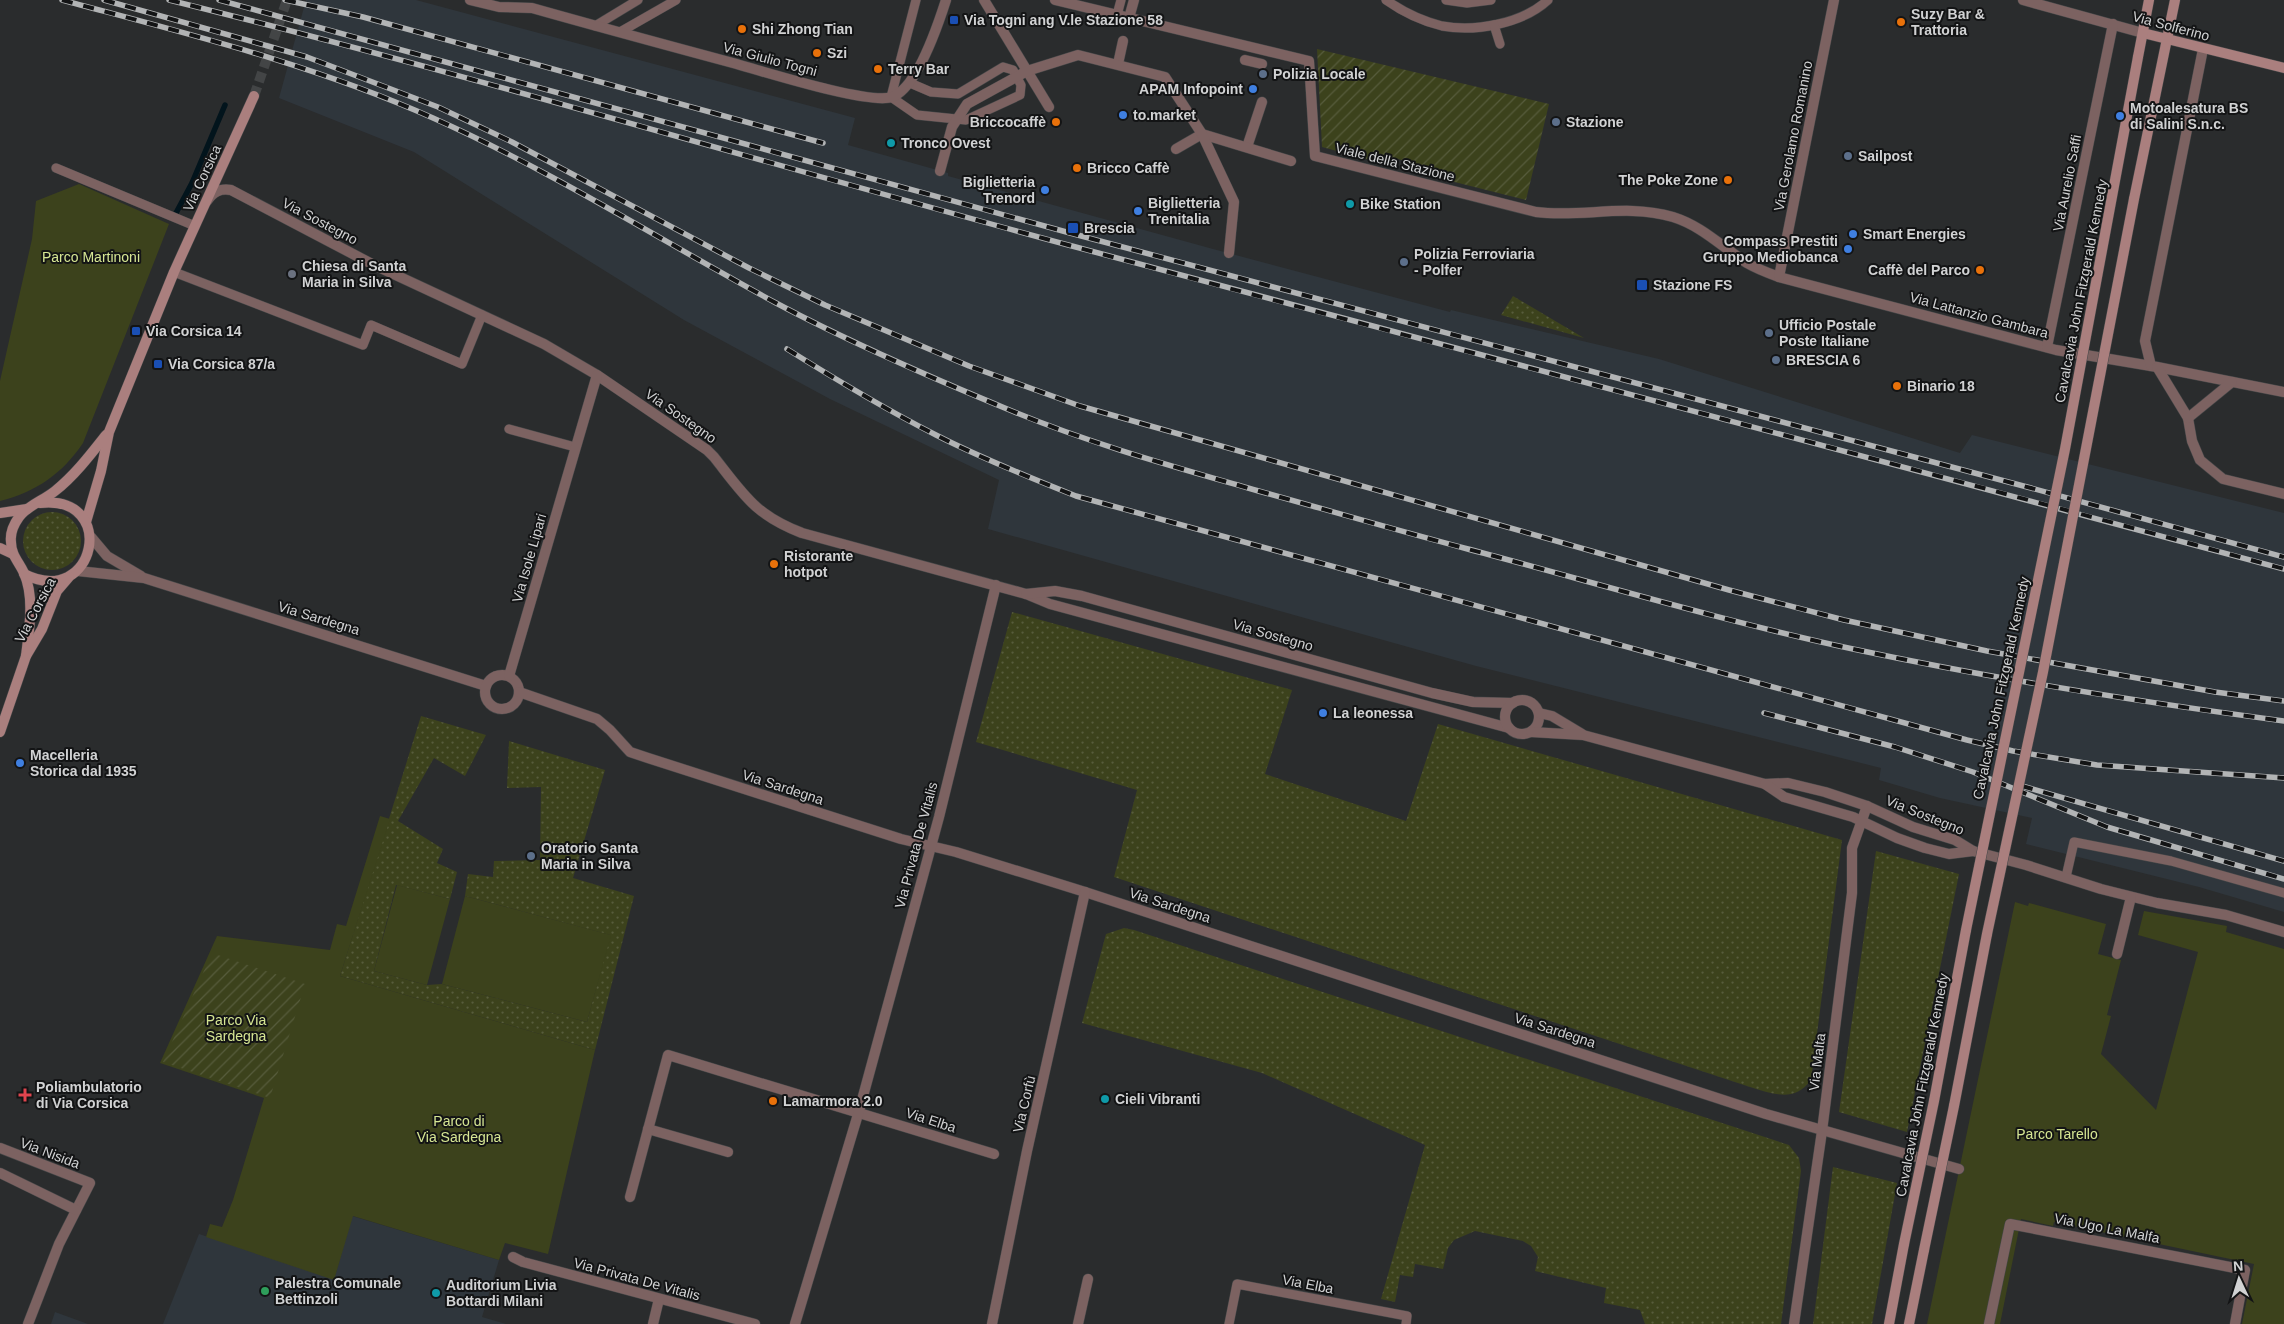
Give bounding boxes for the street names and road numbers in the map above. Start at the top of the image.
street label: Via Solferino [2131,8,2211,44]
street label: Via Giulio Togni [721,39,819,79]
street label: Via Gerolamo Romanino [1771,59,1815,213]
street label: Via Aurelio Saffi [2050,133,2084,233]
street label: Viale della Stazione [1334,139,1457,185]
street label: Via Corsica [180,142,224,214]
street label: Cavalcavia John Fitzgerald Kennedy [2051,178,2111,404]
street label: Via Sostegno [280,194,361,248]
street label: Via Lattanzio Gambara [1908,289,2050,341]
street label: Via Sostegno [642,386,720,446]
street label: Via Isole Lipari [509,512,549,604]
street label: Via Corsica [11,575,59,645]
street label: Cavalcavia John Fitzgerald Kennedy [1970,575,2032,801]
street label: Via Sardegna [276,598,362,638]
street label: Via Sostegno [1231,616,1315,654]
street label: Via Sardegna [740,766,826,808]
street label: Via Privata De Vitalis [891,780,941,910]
street label: Via Sostegno [1884,792,1967,838]
street label: Via Sardegna [1127,884,1213,926]
street label: Cavalcavia John Fitzgerald Kennedy [1892,972,1952,1198]
street label: Via Sardegna [1512,1009,1598,1051]
street label: Via Malta [1806,1032,1829,1092]
street label: Via Corfù [1010,1074,1038,1134]
street label: Via Elba [904,1104,958,1136]
street label: Via Nisida [18,1134,82,1172]
street label: Via Ugo La Malfa [2053,1210,2161,1246]
street label: Via Privata De Vitalis [572,1254,702,1304]
street label: Via Elba [1281,1271,1335,1297]

